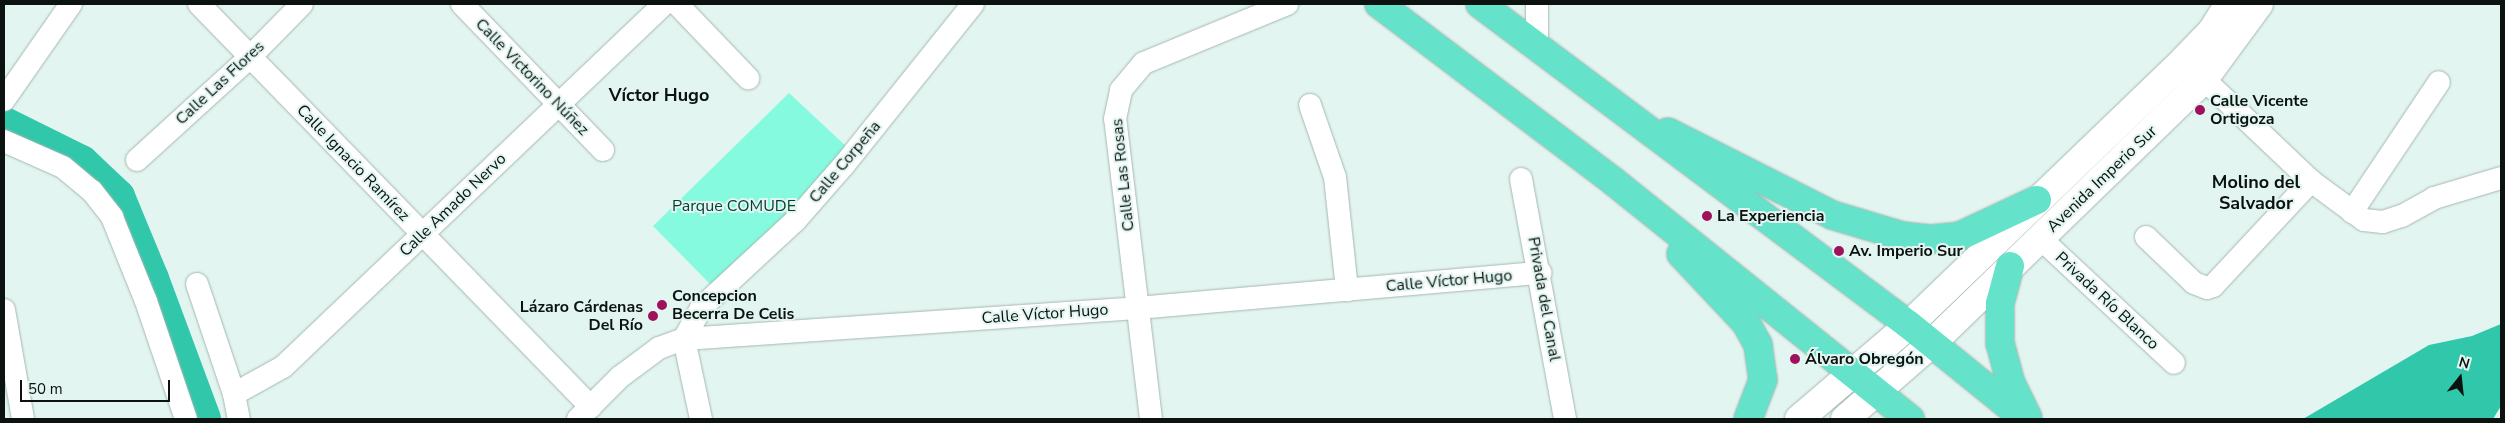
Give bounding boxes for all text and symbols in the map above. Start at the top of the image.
street label: Calle Victorino Núñez [471,15,593,139]
street label: Calle Las Flores [172,37,268,129]
district label: Víctor Hugo [609,84,709,106]
place label: Calle Vicente Ortigoza [2210,91,2308,129]
street label: Calle Ignacio Ramírez [293,101,413,225]
marker: Calle Vicente Ortigoza [2194,104,2206,116]
street label: Calle Corpeña [805,117,885,207]
street label: Calle Las Rosas [1108,118,1138,232]
street label: Avenida Imperio Sur [2043,122,2161,236]
street label: Calle Amado Nervo [396,149,510,261]
district label: Molino del Salvador [2212,172,2300,214]
park label: Parque COMUDE [672,196,796,216]
place label: La Experiencia [1717,206,1824,226]
marker: La Experiencia [1701,210,1713,222]
street label: Privada del Canal [1524,235,1564,363]
place label: Av. Imperio Sur [1849,241,1963,261]
marker: Av. Imperio Sur [1833,245,1845,257]
street label: Privada Río Blanco [2051,248,2163,354]
street label: Calle Víctor Hugo [1385,266,1513,296]
place label: Concepcion Becerra De Celis [672,286,794,324]
place label: Lázaro Cárdenas Del Río [520,297,643,335]
marker: Concepcion Becerra De Celis [656,299,668,311]
street label: Calle Víctor Hugo [981,300,1109,328]
marker: Lázaro Cárdenas Del Río [647,310,659,322]
place label: Álvaro Obregón [1805,349,1924,369]
marker: Álvaro Obregón [1789,353,1801,365]
north arrow [2435,353,2485,403]
text: N [2457,353,2472,374]
scale bar [22,370,172,402]
text: 50 m [28,379,63,399]

